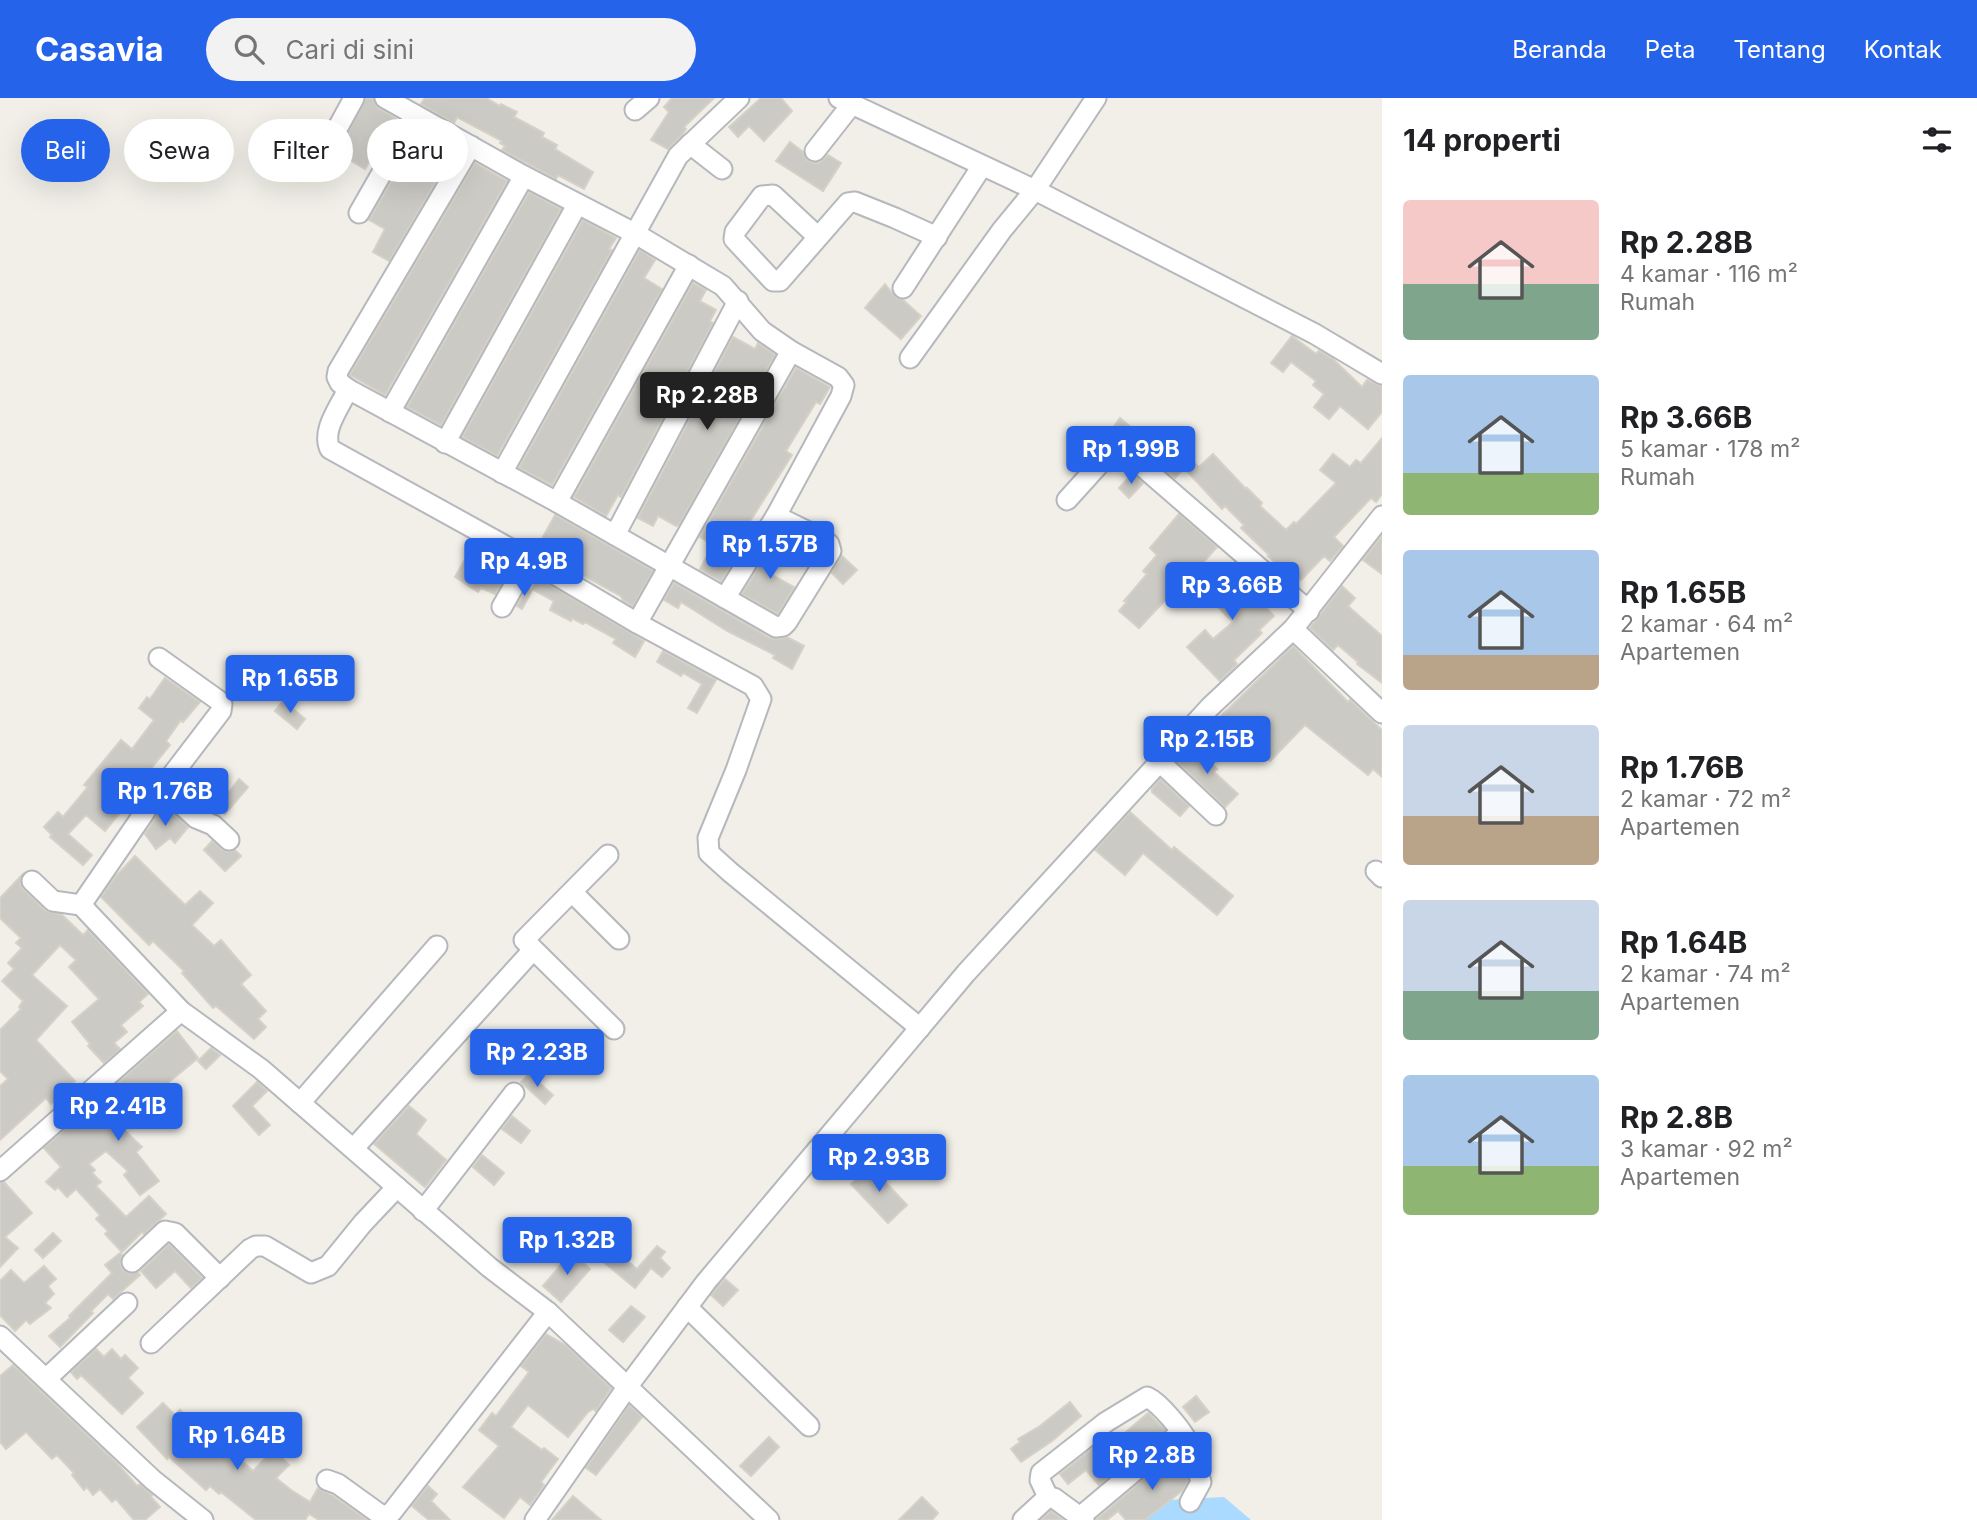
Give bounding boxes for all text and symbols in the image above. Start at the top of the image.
search box [206,18,696,81]
text: Casavia [35,29,164,69]
icon: search [230,30,268,68]
text: Cari di sini [286,34,414,65]
text: Beranda [1512,35,1607,64]
text: Peta [1645,35,1695,64]
text: Tentang [1733,35,1826,64]
text: Kontak [1864,35,1942,64]
chip: Beli [21,119,110,182]
chip: Sewa [124,119,234,182]
chip: Filter [248,119,353,182]
chip: Baru [367,119,468,182]
icon: filters [1918,121,1956,159]
text: 14 properti [1403,122,1561,158]
text: Rp 2.28B [1620,224,1753,260]
icon: home [1459,228,1543,312]
text: 4 kamar · 116 m² [1620,260,1798,288]
text: Rumah [1620,288,1695,316]
pin: Rp 2.28B [635,372,779,432]
text: Rp 2.28B [656,381,758,409]
text: Rp 3.66B [1620,399,1752,435]
icon: home [1459,403,1543,487]
pin: Rp 1.99B [1059,426,1203,486]
text: Rp 1.99B [1082,435,1180,463]
text: 5 kamar · 178 m² [1620,435,1800,463]
text: Rumah [1620,463,1695,491]
pin: Rp 1.57B [698,522,842,581]
text: Rp 1.57B [722,530,818,558]
pin: Rp 4.9B [459,538,589,598]
text: Rp 4.9B [480,547,568,575]
pin: Rp 3.66B [1160,562,1304,622]
text: Rp 3.66B [1181,571,1283,599]
text: Rp 1.65B [1620,574,1746,610]
icon: home [1459,578,1543,662]
text: 2 kamar · 64 m² [1620,610,1793,638]
text: Apartemen [1620,638,1740,666]
pin: Rp 1.65B [218,656,362,715]
text: Rp 1.65B [242,664,338,692]
pin: Rp 2.15B [1135,716,1279,776]
text: Rp 2.15B [1160,725,1254,753]
text: Rp 1.76B [1620,749,1744,785]
icon: home [1459,753,1543,837]
pin: Rp 1.76B [93,768,237,828]
text: Rp 1.76B [117,777,213,805]
text: 2 kamar · 72 m² [1620,785,1791,813]
text: Apartemen [1620,813,1740,841]
text: Rp 1.64B [1620,924,1747,960]
icon: home [1459,928,1543,1012]
text: 2 kamar · 74 m² [1620,960,1791,988]
text: Apartemen [1620,988,1740,1016]
pin: Rp 2.23B [465,1030,609,1089]
text: Rp 2.23B [486,1038,588,1066]
pin: Rp 2.41B [46,1084,190,1143]
text: Rp 2.41B [69,1092,167,1120]
text: Rp 2.8B [1620,1099,1733,1135]
icon: home [1459,1103,1543,1187]
pin: Rp 2.93B [807,1134,951,1194]
text: 3 kamar · 92 m² [1620,1135,1793,1163]
text: Rp 2.93B [828,1143,930,1171]
text: Apartemen [1620,1163,1740,1191]
pin: Rp 1.32B [495,1218,639,1277]
text: Rp 1.32B [519,1226,615,1254]
pin: Rp 1.64B [165,1412,309,1472]
text: Rp 1.64B [188,1421,286,1449]
pin: Rp 2.8B [1087,1432,1217,1492]
text: Rp 2.8B [1109,1441,1195,1469]

